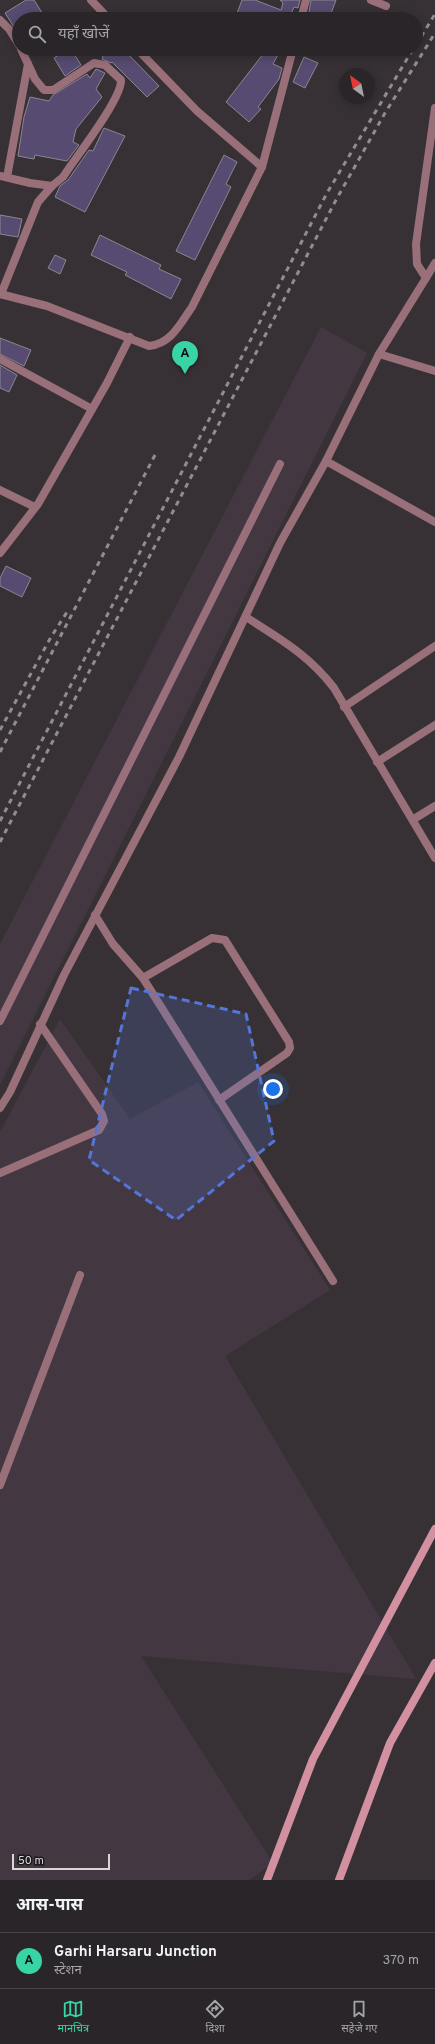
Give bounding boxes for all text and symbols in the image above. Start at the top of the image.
search box [12,12,423,56]
icon: search [26,23,48,45]
text: यहाँ खोजें [58,25,109,44]
north arrow [339,68,375,104]
pin: A [172,341,198,374]
your location [263,1079,283,1099]
scale bar [12,1852,110,1871]
text: 50 m [18,1854,44,1868]
text: आस-पास [16,1895,83,1917]
text: Garhi Harsaru Junction [54,1943,217,1962]
text: A [24,1953,34,1969]
text: 370 m [382,1953,419,1969]
text: स्टेशन [54,1963,82,1979]
tab: मानचित्र [58,1998,89,2036]
tab: दिशा [204,1998,226,2036]
tab: सहेजे गए [341,1998,377,2036]

